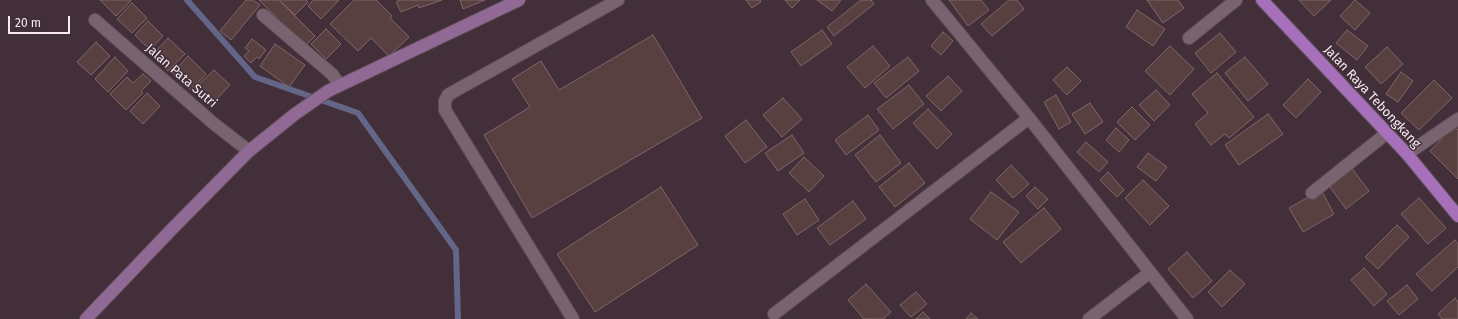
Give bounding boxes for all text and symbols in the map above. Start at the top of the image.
scale bar [10,8,72,34]
text: 20 m [15,16,41,30]
street label: Jalan Pata Sutri [142,41,220,111]
street label: Jalan Raya Tebongkang [1320,42,1424,152]

